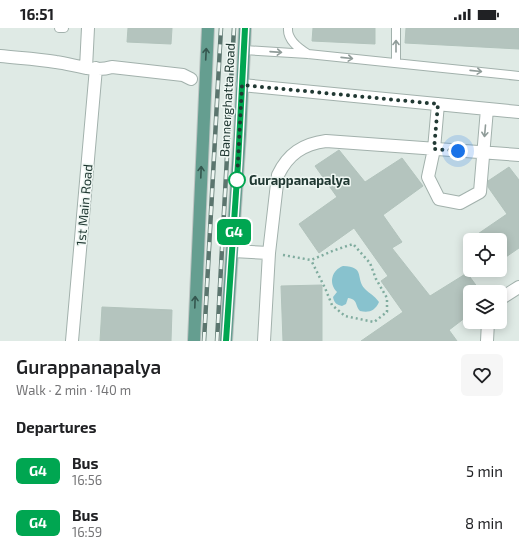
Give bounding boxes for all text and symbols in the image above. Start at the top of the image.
text: 16:51 [20,5,54,23]
one-way arrow [392,40,400,53]
street label: Bannerghatta Road [216,43,238,157]
one-way arrow [203,48,210,61]
one-way arrow [269,48,282,55]
one-way arrow [340,55,353,62]
one-way arrow [469,68,482,75]
one-way arrow [482,124,489,137]
your location [448,141,468,161]
street label: 1st Main Road [72,164,96,246]
one-way arrow [197,166,205,179]
marker: Gurappanapalya [228,171,246,189]
place label: Gurappanapalya [249,172,350,188]
line badge: G4 [216,219,252,245]
text: G4 [225,223,243,240]
map controls [463,233,507,329]
button: locate [463,233,507,277]
button: layers [463,285,507,329]
one-way arrow [192,296,199,309]
button: heart [461,354,503,396]
text: Gurappanapalya [16,355,161,378]
text: Walk · 2 min · 140 m [16,382,131,398]
text: Departures [16,418,96,436]
text: Bus [72,454,98,472]
text: G4 [29,462,47,479]
text: 5 min [466,462,503,480]
text: 16:56 [72,472,102,488]
text: Bus [72,506,98,524]
text: G4 [29,514,47,531]
text: 8 min [465,514,503,532]
text: 16:59 [72,524,102,540]

